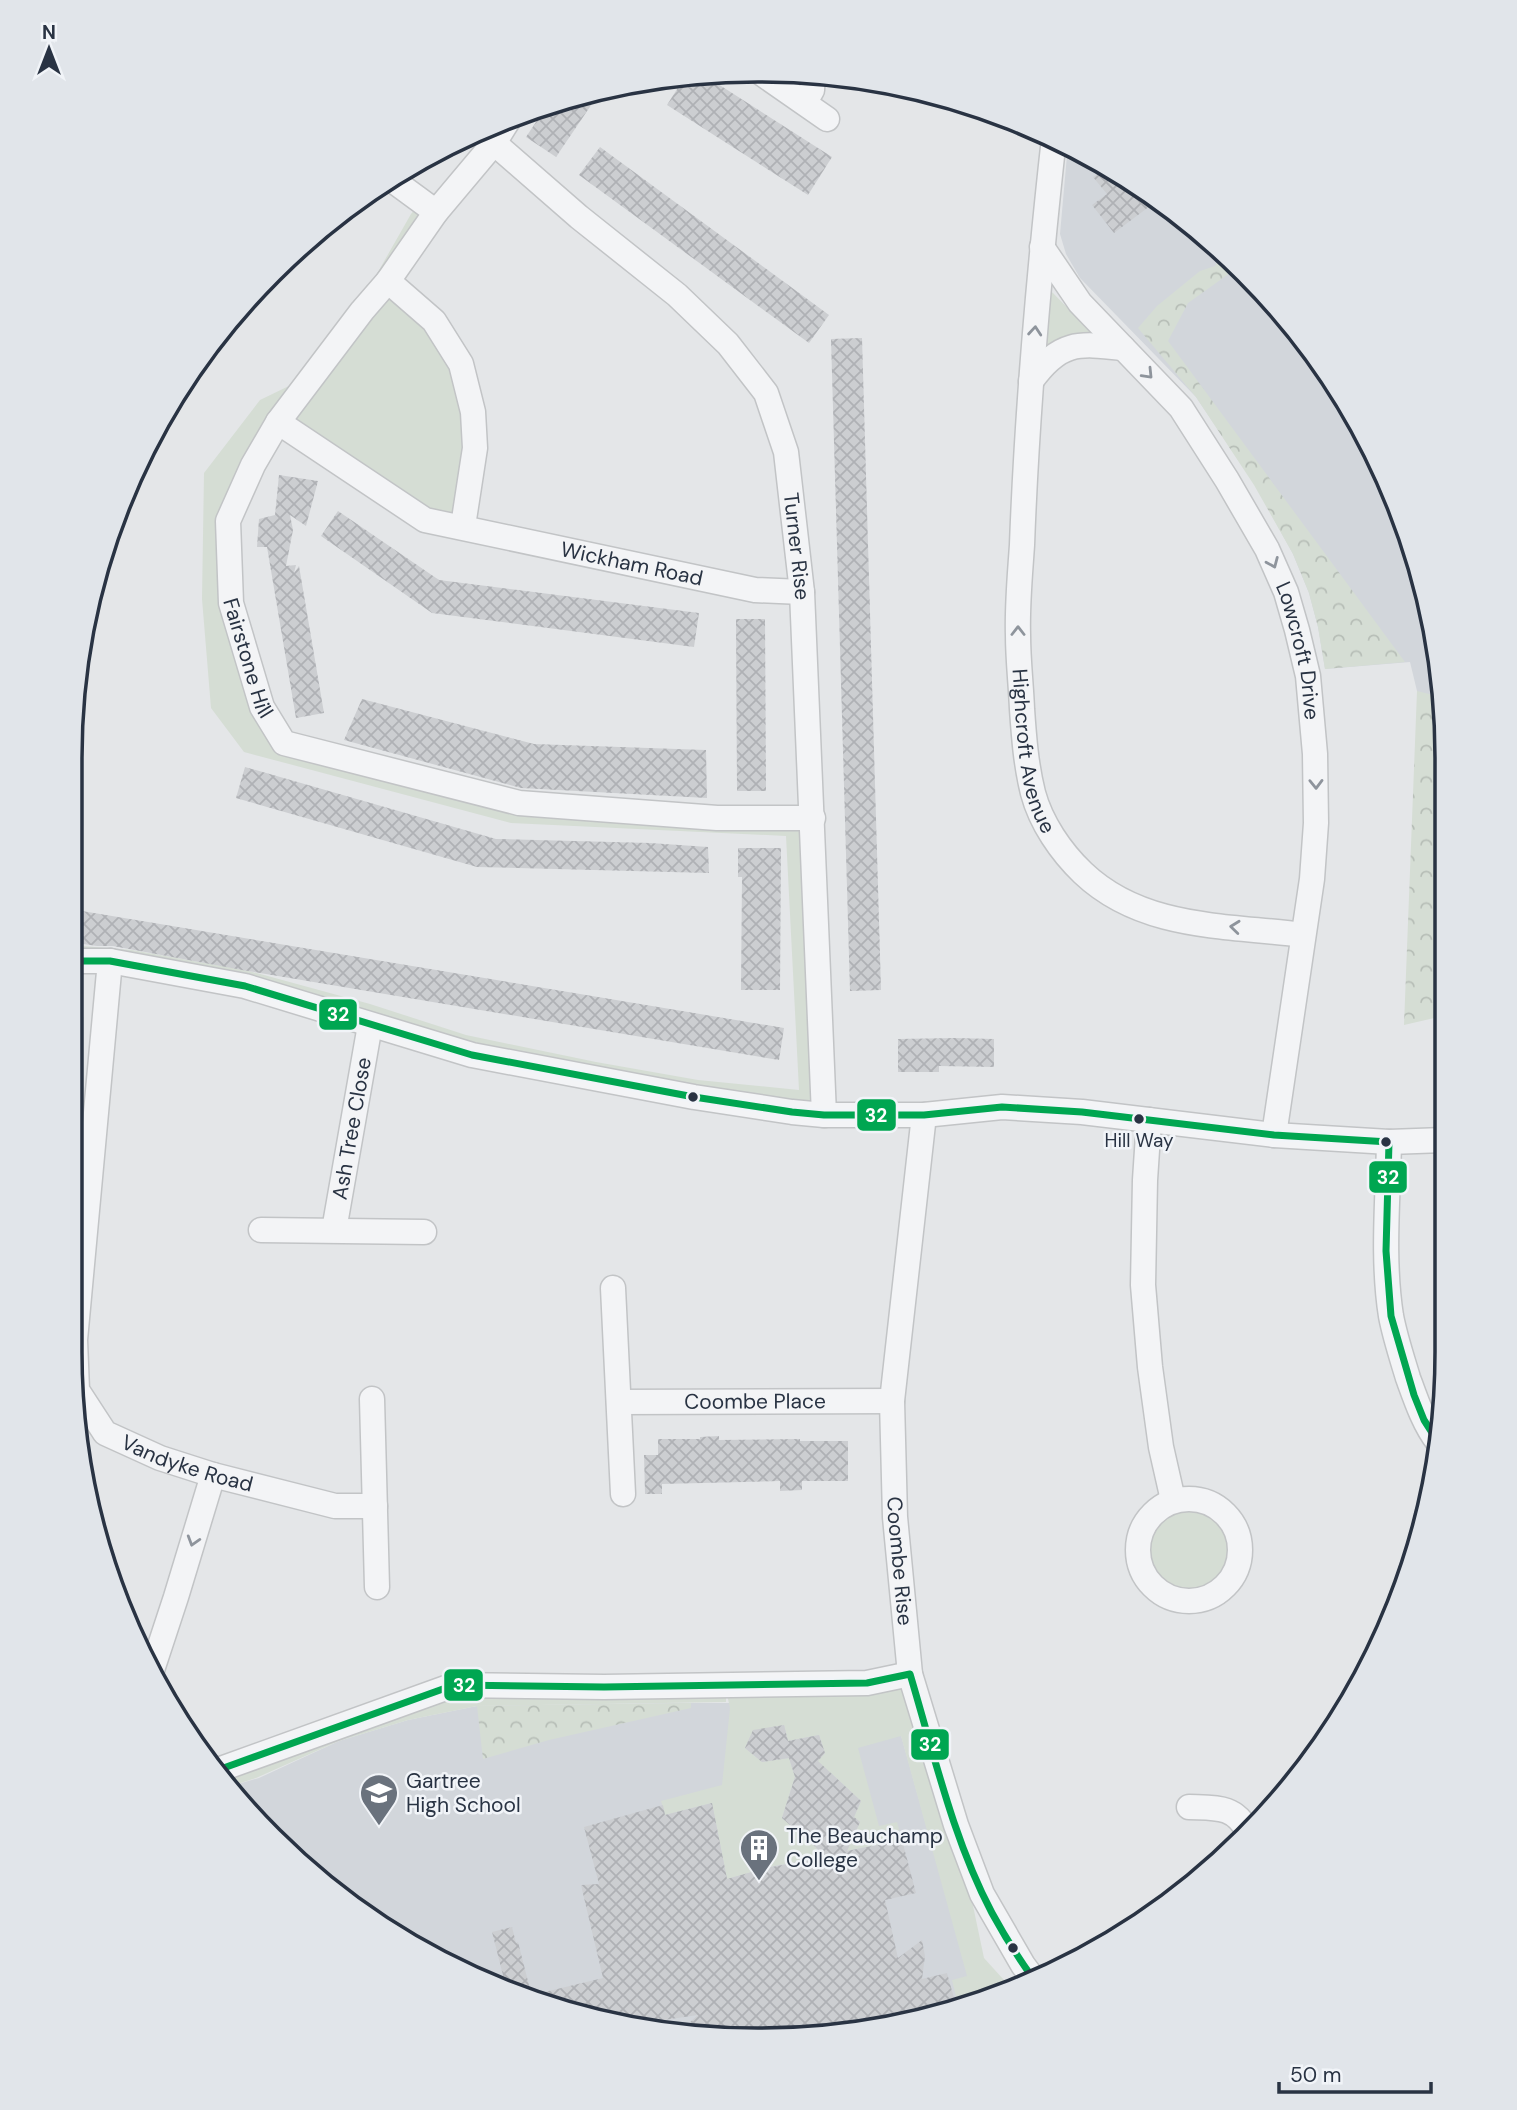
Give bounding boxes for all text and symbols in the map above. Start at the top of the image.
north arrow [14,14,84,84]
text: N [42,20,56,45]
one-way arrow [1027,325,1042,336]
one-way arrow [1139,366,1152,379]
street label: Turner Rise [777,491,816,601]
street label: Wickham Road [558,535,705,593]
one-way arrow [1265,555,1279,568]
street label: Lowcroft Drive [1269,577,1326,721]
street label: Fairstone Hill [216,595,280,723]
one-way arrow [1010,626,1026,636]
street label: Highcroft Avenue [1005,668,1062,839]
one-way arrow [1308,779,1324,790]
one-way arrow [1229,920,1240,935]
line badge: 32 [318,998,358,1031]
text: 32 [327,1002,349,1027]
street label: Ash Tree Close [326,1055,378,1202]
unlabelled marker [686,1090,700,1104]
line badge: 32 [856,1098,897,1132]
text: 32 [865,1103,887,1128]
marker: Hill Way [1132,1112,1146,1126]
place label: Hill Way [1104,1128,1174,1153]
unlabelled marker [1379,1135,1393,1149]
line badge: 32 [1368,1160,1408,1194]
text: 32 [1377,1165,1399,1190]
street label: Coombe Place [684,1387,826,1416]
street label: Vandyke Road [117,1428,256,1499]
street label: Coombe Rise [880,1496,919,1627]
one-way arrow [187,1534,202,1546]
line badge: 32 [443,1668,484,1702]
text: 32 [453,1673,475,1698]
line badge: 32 [910,1728,950,1761]
text: 32 [919,1732,941,1757]
place label: Gartree High School [406,1767,521,1819]
school or university icon: Gartree High School [358,1772,400,1827]
place label: The Beauchamp College [786,1822,943,1874]
building icon: The Beauchamp College [738,1827,780,1882]
unlabelled marker [1006,1941,1020,1955]
scale bar [1279,2050,1431,2094]
text: 50 m [1290,2061,1341,2089]

